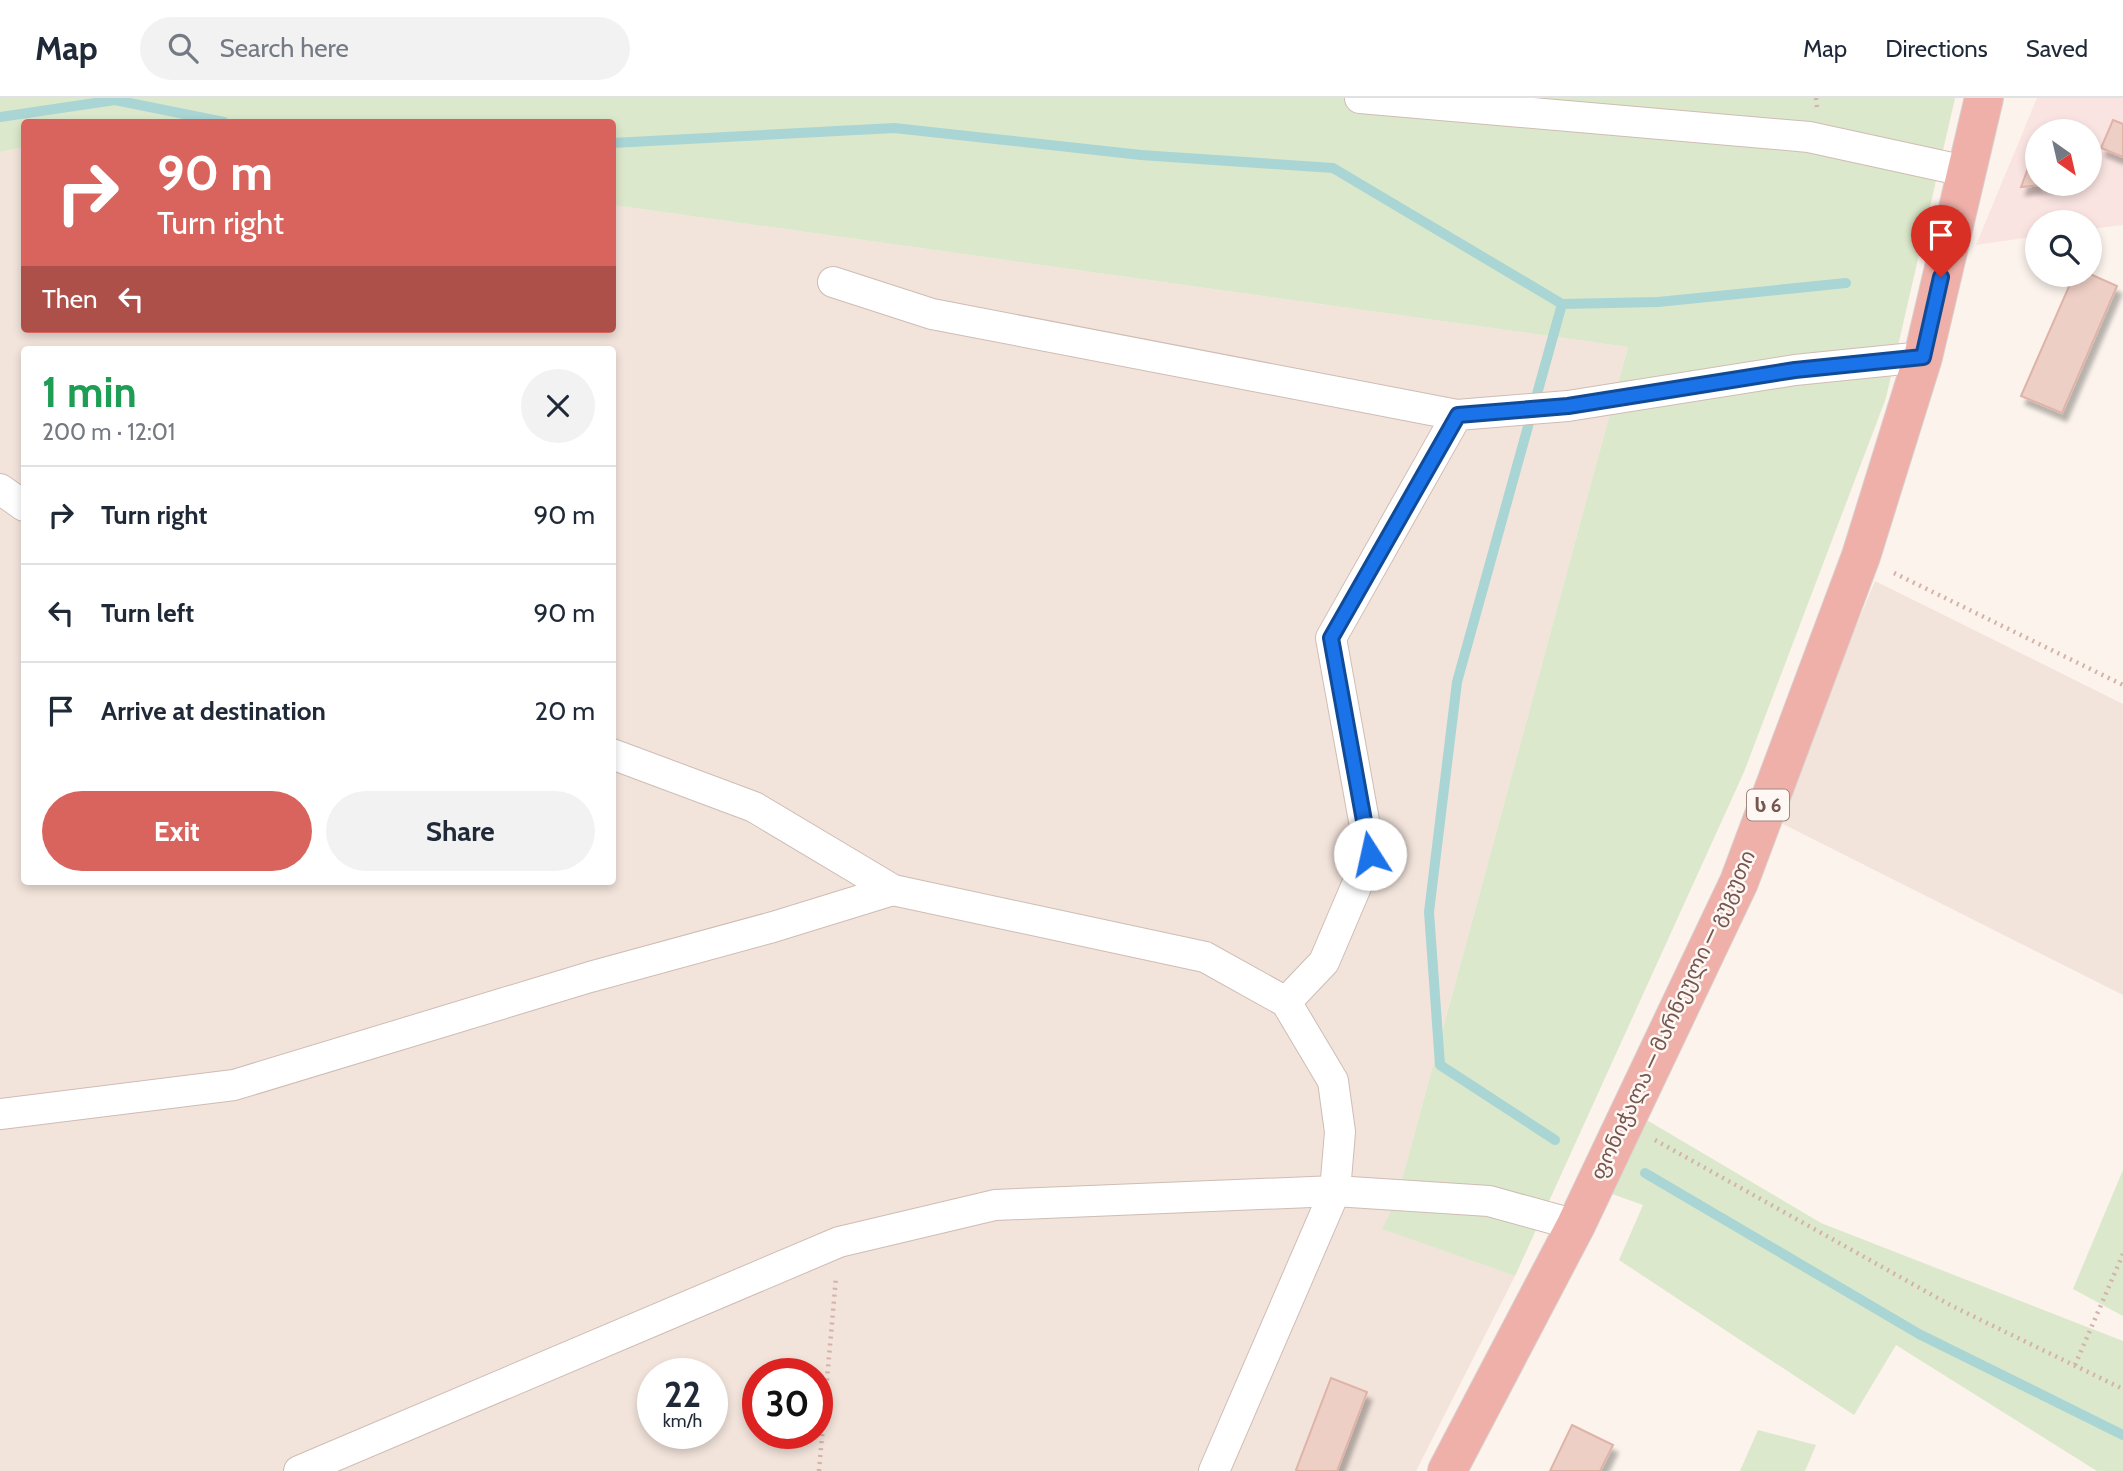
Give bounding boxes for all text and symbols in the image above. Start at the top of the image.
search box [140,17,630,80]
text: Map [35,28,98,68]
icon: search [164,29,202,67]
text: Search here [220,32,349,64]
text: Map [1803,34,1847,63]
text: Directions [1885,34,1988,63]
text: Saved [2026,34,2088,63]
north arrow [2025,119,2102,196]
map controls [2025,119,2102,287]
text: 90 m [157,143,273,202]
icon: right [42,147,133,238]
text: Turn right [157,203,284,242]
pin [1911,205,1971,277]
button: search [2025,210,2102,287]
icon: arrive [1922,216,1960,254]
icon: left [112,280,150,318]
text: Then [42,283,98,315]
text: 1 min [42,366,137,418]
button: close [521,369,595,443]
text: 200 m · 12:01 [42,418,175,446]
icon: right [42,496,80,534]
text: Turn right [101,499,207,531]
text: 90 m [533,499,595,531]
icon: left [42,594,80,632]
text: Turn left [101,597,194,629]
text: 90 m [533,597,595,629]
icon: arrive [42,692,80,730]
text: Arrive at destination [101,695,326,727]
text: 20 m [535,695,595,727]
road number: ს 6 [1747,790,1789,820]
button: Exit [42,791,312,871]
button: Share [326,791,595,871]
position arrow [1333,817,1407,891]
street label: ფონიჭალა — მარნეული — გუგუთი [1585,846,1761,1184]
speed limit sign: 30 [742,1358,833,1449]
text: 22 [664,1373,701,1416]
text: km/h [663,1410,702,1432]

